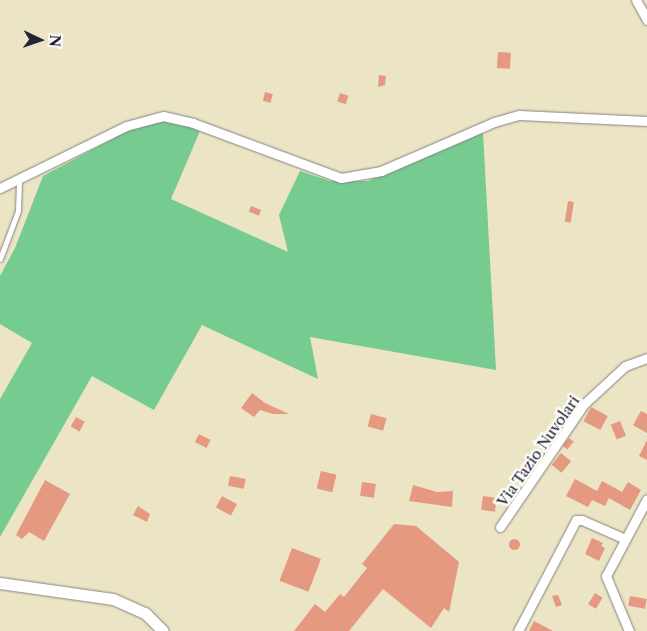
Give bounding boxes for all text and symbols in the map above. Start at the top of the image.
north arrow [15,15,65,65]
text: N [46,34,64,47]
street label: Via Tazio Nuvolari [493,392,583,510]

